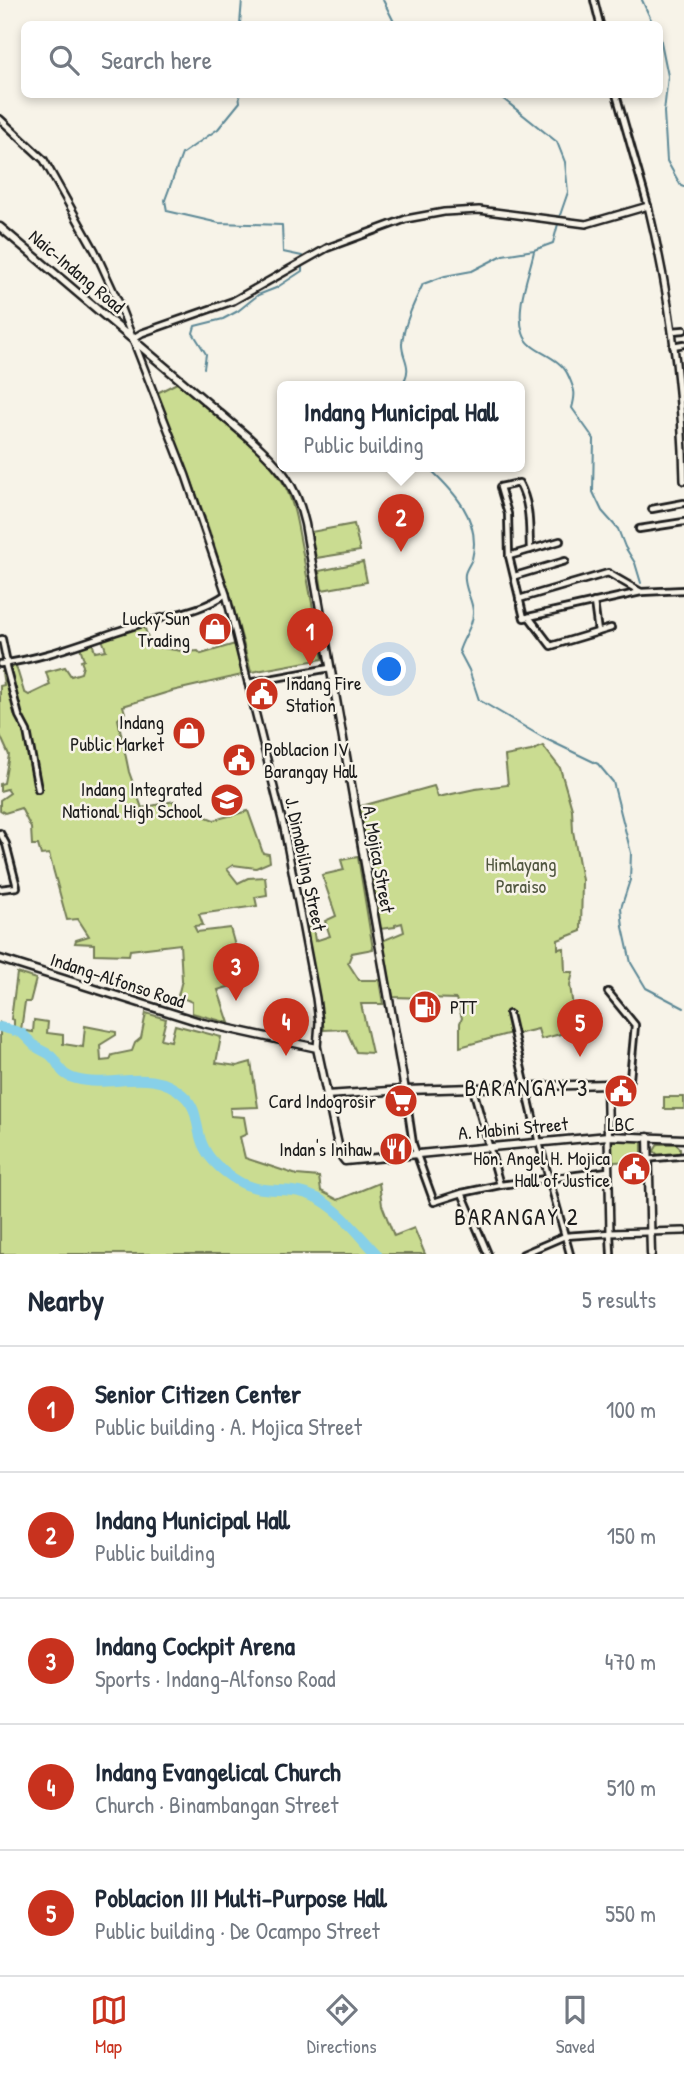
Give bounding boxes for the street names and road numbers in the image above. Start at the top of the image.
street label: Naic–Indang Road [24,223,131,319]
street label: J. Dimabiling Street [279,795,333,934]
street label: A. Mojica Street [357,803,401,915]
street label: Indang-Alfonso Road [47,946,189,1014]
street label: A. Mabini Street [457,1110,569,1146]

